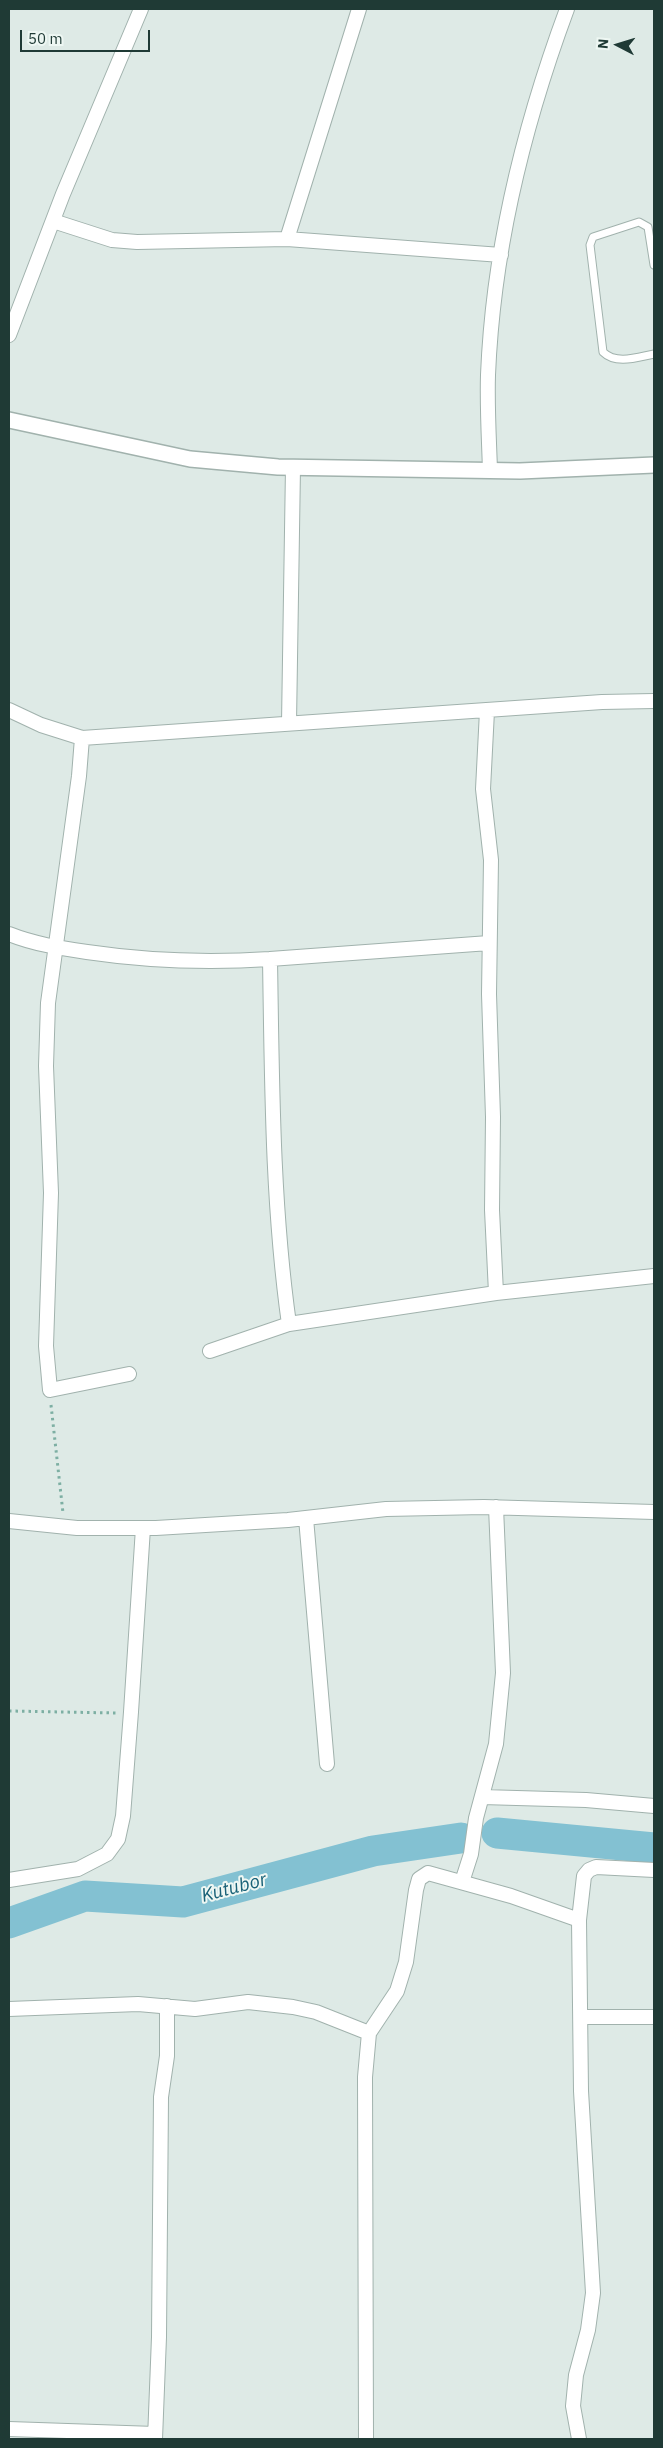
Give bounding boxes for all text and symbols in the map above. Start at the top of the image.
scale bar [22,20,152,52]
north arrow [593,20,643,70]
text: 50 m [28,29,63,48]
text: N [594,38,612,50]
water label: Kutubor [199,1868,269,1908]

